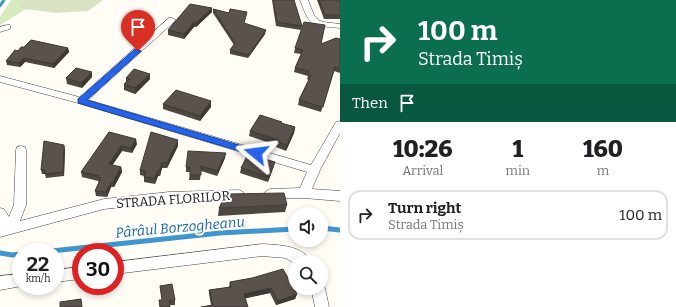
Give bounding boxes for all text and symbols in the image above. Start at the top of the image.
pin [121,10,155,51]
text: 100 m [418,14,497,47]
icon: arrive [127,16,149,38]
icon: right [352,16,404,68]
text: Strada Timiș [418,48,523,70]
icon: arrive [396,92,418,114]
text: Then [352,94,388,112]
position arrow [235,132,277,174]
text: 10:26 [393,135,453,163]
text: 1 [512,135,523,163]
text: 160 [583,135,623,163]
text: Arrival [402,163,443,178]
text: min [506,163,530,178]
text: m [597,163,609,178]
street label: STRADA FLORILOR [116,188,231,211]
text: Turn right [388,199,461,217]
icon: right [354,204,376,226]
text: 100 m [619,206,662,224]
map controls [288,207,328,295]
button: sound [288,207,328,247]
water label: Pârâul Borzogheanu [115,213,245,242]
text: Strada Timiș [388,217,464,232]
speed limit sign: 30 [72,243,124,295]
text: 22 [27,252,49,276]
button: search [288,255,328,295]
text: km/h [26,273,50,285]

